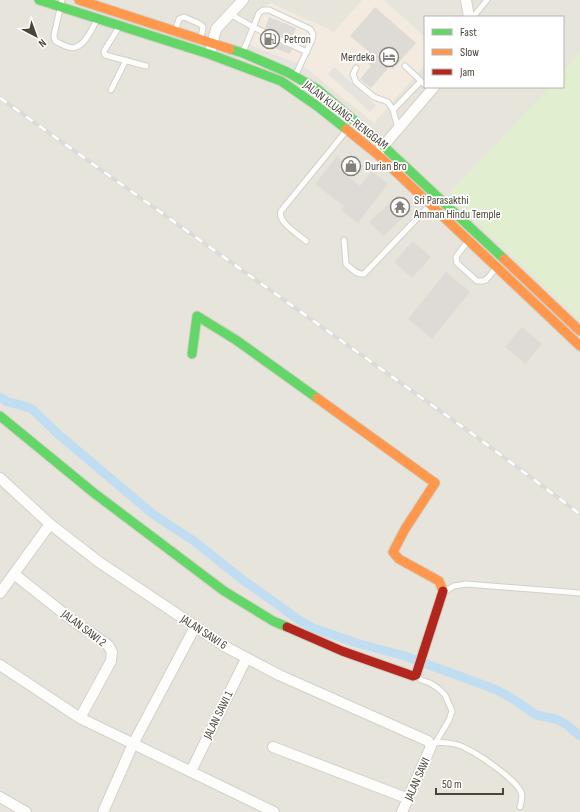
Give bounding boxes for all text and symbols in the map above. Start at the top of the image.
north arrow [16,16,56,56]
legend [424,16,564,88]
text: Fast [460,25,477,40]
fuel station icon: Petron [259,28,281,50]
place label: Petron [284,32,311,47]
text: N [36,36,49,50]
text: Slow [460,45,479,60]
hotel icon: Merdeka [378,46,400,68]
place label: Merdeka [341,50,375,65]
text: Jam [459,65,475,80]
street label: JALAN KLUANG-RENGGAM [300,77,391,153]
shop icon: Durian Bro [340,155,362,177]
place label: Durian Bro [365,159,407,174]
place label: Sri Parasakthi Amman Hindu Temple [413,193,501,222]
temple icon: Sri Parasakthi Amman Hindu Temple [389,196,411,218]
street label: JALAN SAWI 2 [57,606,109,650]
street label: JALAN SAWI 6 [177,611,230,653]
street label: JALAN SAWI 1 [200,688,237,743]
street label: JALAN SAWI [401,755,434,804]
scale bar [436,770,503,796]
text: 50 m [442,777,462,792]

